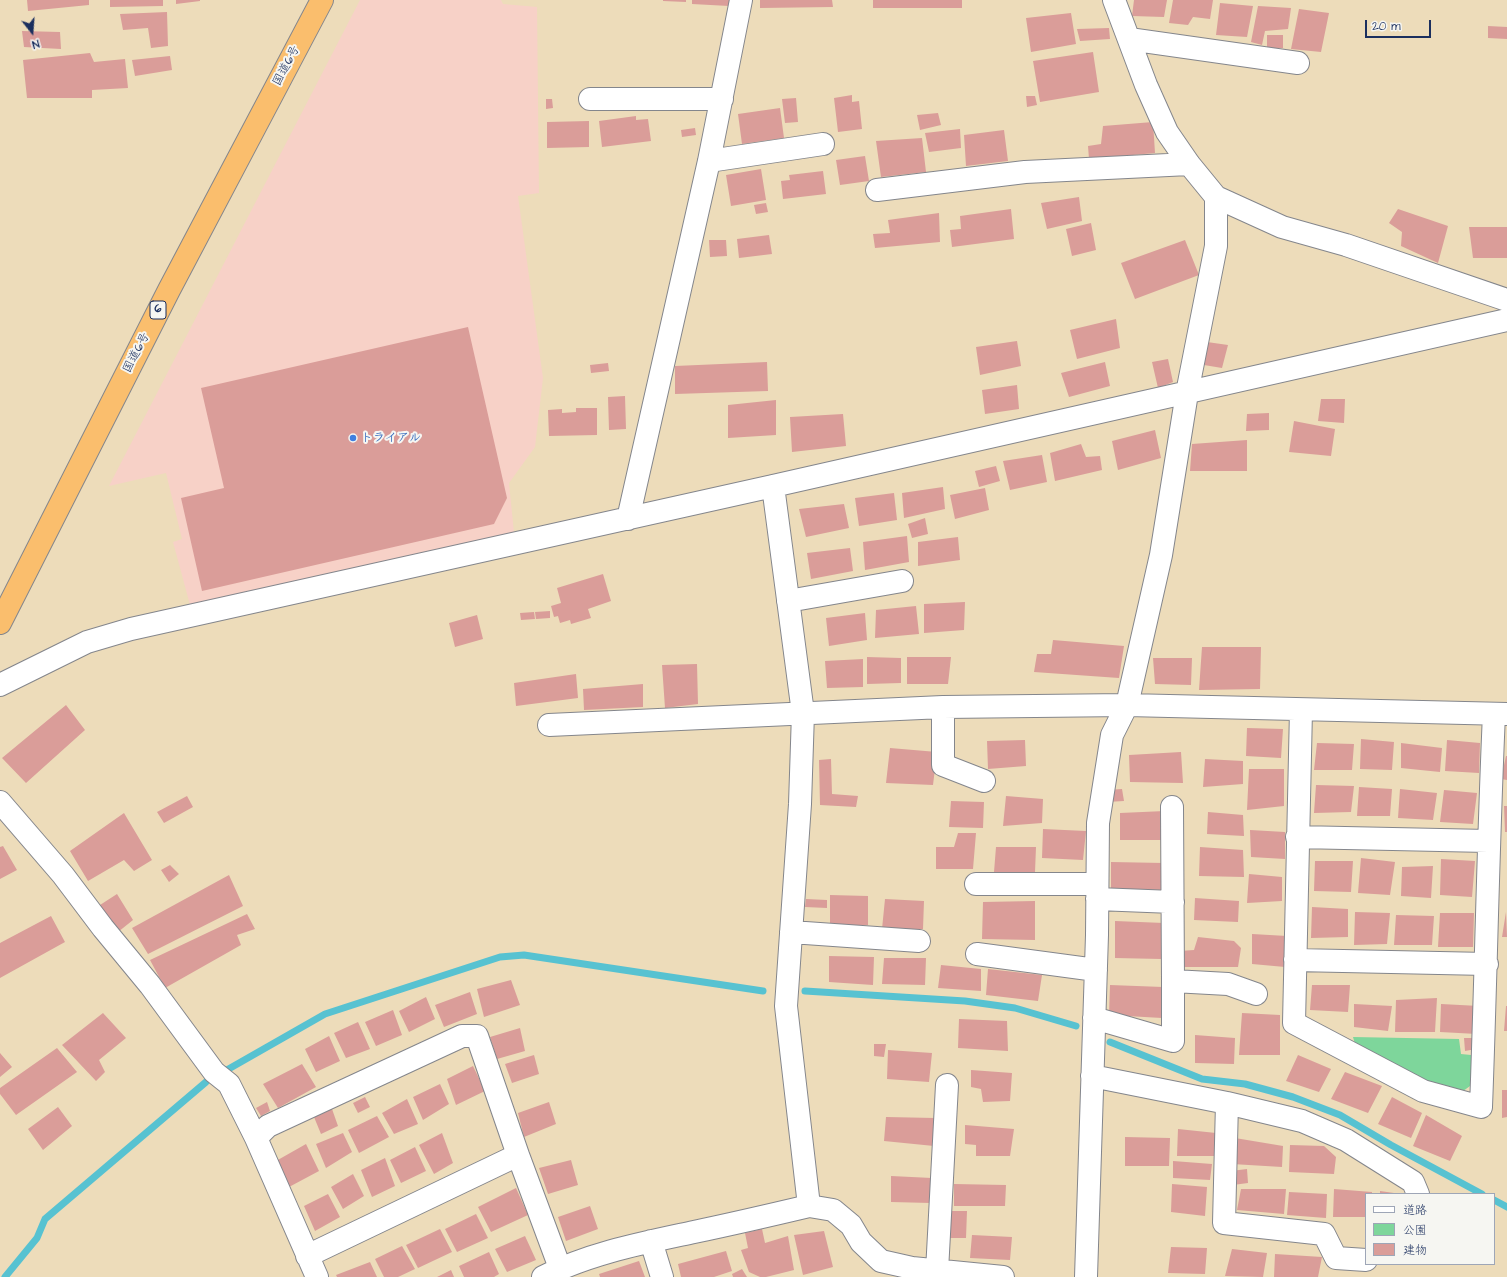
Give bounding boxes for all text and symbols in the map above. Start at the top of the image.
north arrow [12,12,52,52]
scale bar [1367,12,1433,38]
text: 20 m [1372,18,1401,35]
text: N [30,36,41,52]
street label: 国道6号 [270,43,304,89]
road number: 6 [150,301,166,319]
street label: 国道6号 [121,330,153,376]
place label: トライアル [361,431,421,445]
marker: トライアル [348,433,358,443]
legend [1365,1193,1495,1265]
text: 道路 [1403,1202,1427,1219]
text: 公園 [1403,1222,1427,1239]
text: 建物 [1403,1242,1427,1259]

